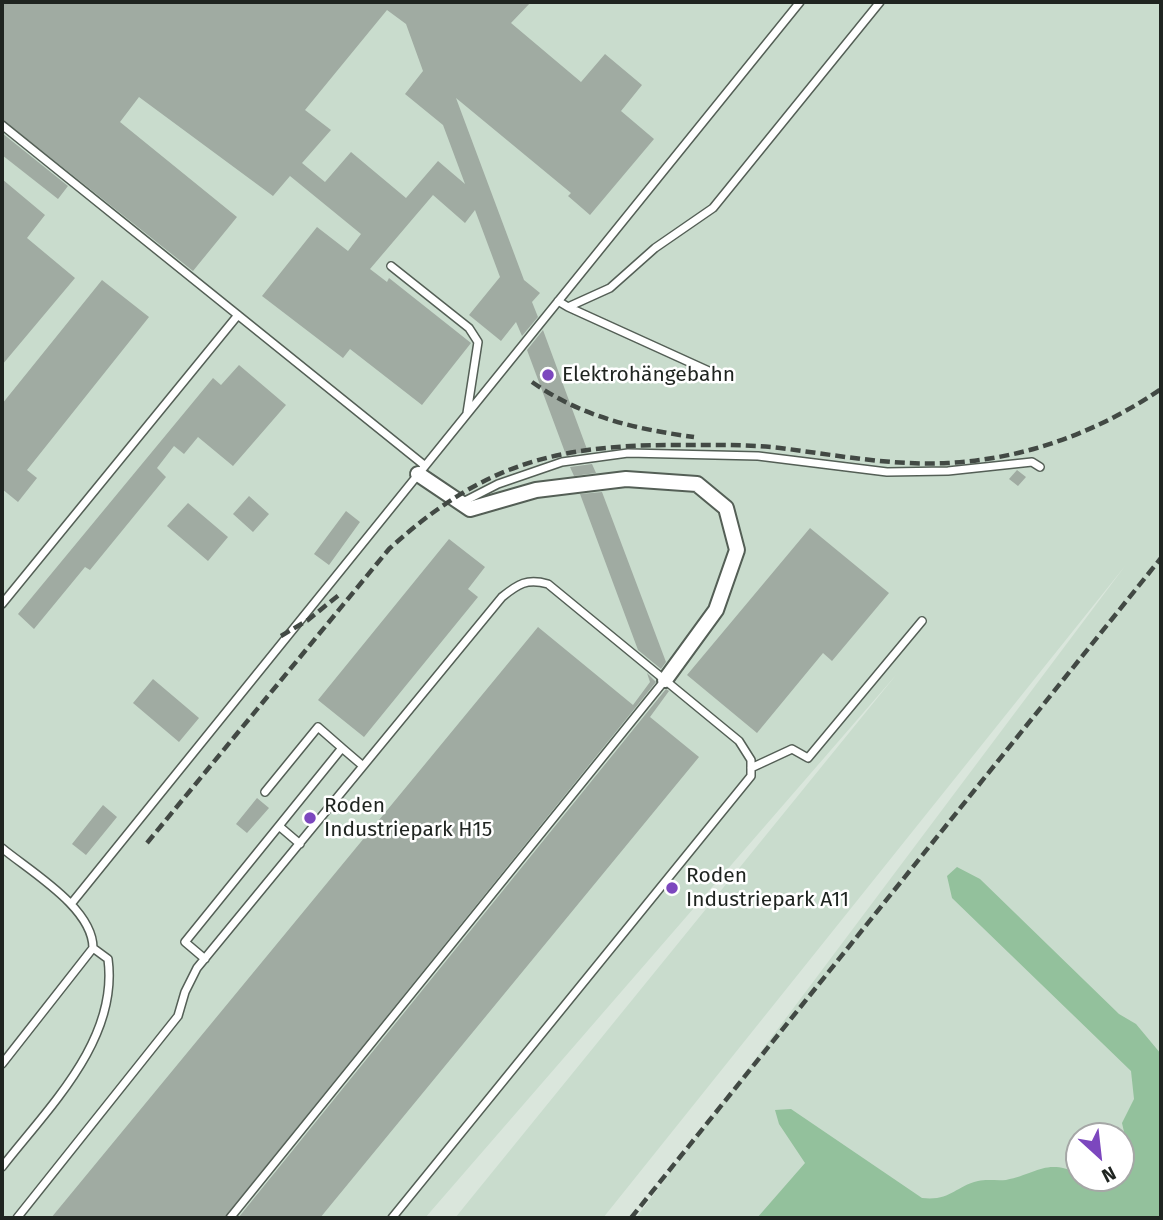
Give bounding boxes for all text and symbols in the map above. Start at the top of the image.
place label: Elektrohängebahn [562,362,735,388]
marker: Elektrohängebahn [540,367,556,383]
place label: Roden Industriepark H15 [324,793,492,843]
marker: Roden Industriepark H15 [302,810,318,826]
place label: Roden Industriepark A11 [686,863,849,913]
marker: Roden Industriepark A11 [664,880,680,896]
north arrow [1065,1122,1135,1192]
text: N [1098,1161,1120,1187]

